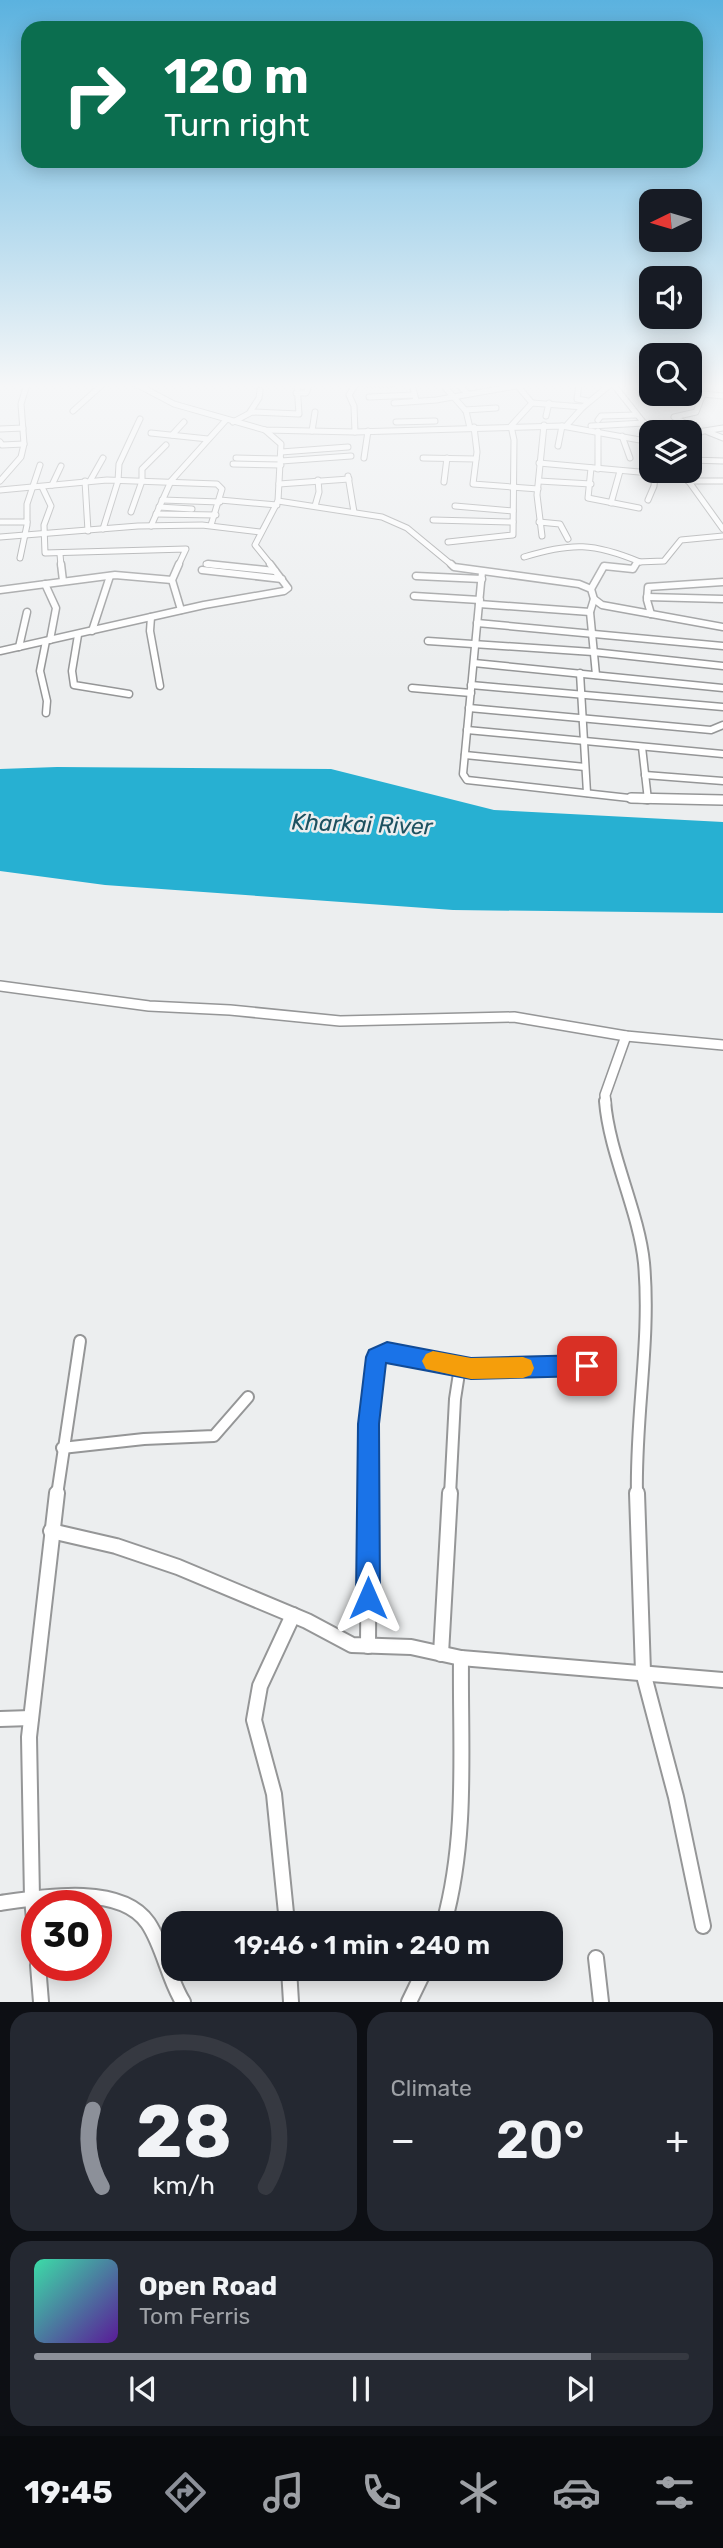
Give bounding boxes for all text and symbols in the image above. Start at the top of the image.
text: 120 m [164,47,309,105]
icon: right [49,49,140,140]
text: Turn right [164,106,309,144]
north arrow [639,189,702,252]
map controls [639,189,702,483]
button: sound [639,266,702,329]
button: search [639,343,702,406]
button: layers [639,420,702,483]
water label: Kharkai River [291,808,434,840]
pin [557,1336,617,1396]
icon: arrive [568,1347,606,1385]
position arrow [331,1561,405,1635]
speed limit sign: 30 [21,1890,112,1981]
text: 19:46 · 1 min · 240 m [234,1930,490,1961]
text: Climate [391,2074,472,2102]
text: 28 [135,2090,232,2176]
text: 20° [496,2109,585,2171]
text: − [391,2117,415,2163]
text: + [665,2117,689,2163]
text: km/h [152,2171,214,2200]
text: Open Road [139,2271,277,2302]
text: Tom Ferris [139,2302,250,2330]
icon: previous [124,2370,162,2408]
icon: pause [342,2370,380,2408]
icon: next [561,2370,599,2408]
icon: directions [161,2468,210,2517]
icon: music [259,2468,308,2517]
icon: phone [357,2468,406,2517]
icon: climate [454,2468,503,2517]
icon: car [552,2468,601,2517]
icon: filters [650,2468,699,2517]
text: 19:45 [24,2473,113,2511]

